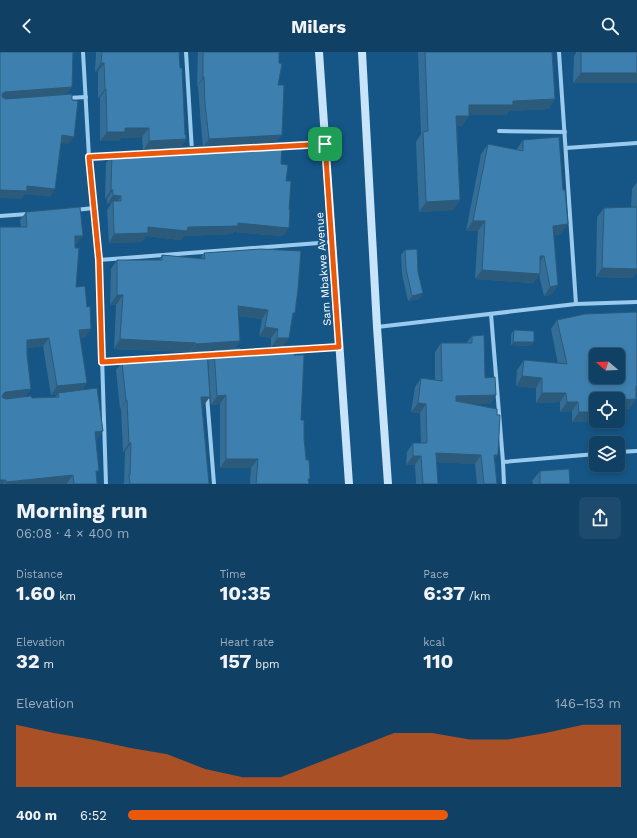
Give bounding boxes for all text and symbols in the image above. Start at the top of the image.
icon: back [16,15,38,37]
icon: search [599,15,621,37]
text: Milers [291,16,346,37]
pin [308,127,342,161]
icon: arrive [314,133,336,155]
street label: Sam Mbakwe Avenue [313,212,334,326]
north arrow [589,348,625,384]
map controls [589,348,625,472]
button: locate [589,392,625,428]
button: layers [589,436,625,472]
button: share [579,497,621,539]
text: Morning run [16,498,148,523]
text: 06:08 · 4 × 400 m [16,526,129,541]
text: Distance [16,568,63,581]
text: Time [220,568,246,581]
text: Pace [423,568,449,581]
text: 1.60 [16,581,56,605]
text: 10:35 [220,581,271,605]
text: 6:37 [423,581,465,605]
text: km [56,590,76,603]
text: /km [465,590,490,603]
text: Elevation [16,636,65,649]
text: Heart rate [220,636,274,649]
text: kcal [423,636,445,649]
text: 32 [16,649,40,673]
text: 157 [220,649,252,673]
text: 110 [423,649,453,673]
text: m [40,658,54,671]
text: bpm [252,658,280,671]
text: Elevation [16,696,74,711]
text: 146–153 m [555,696,621,711]
text: 400 m [16,808,57,823]
text: 6:52 [80,808,107,823]

